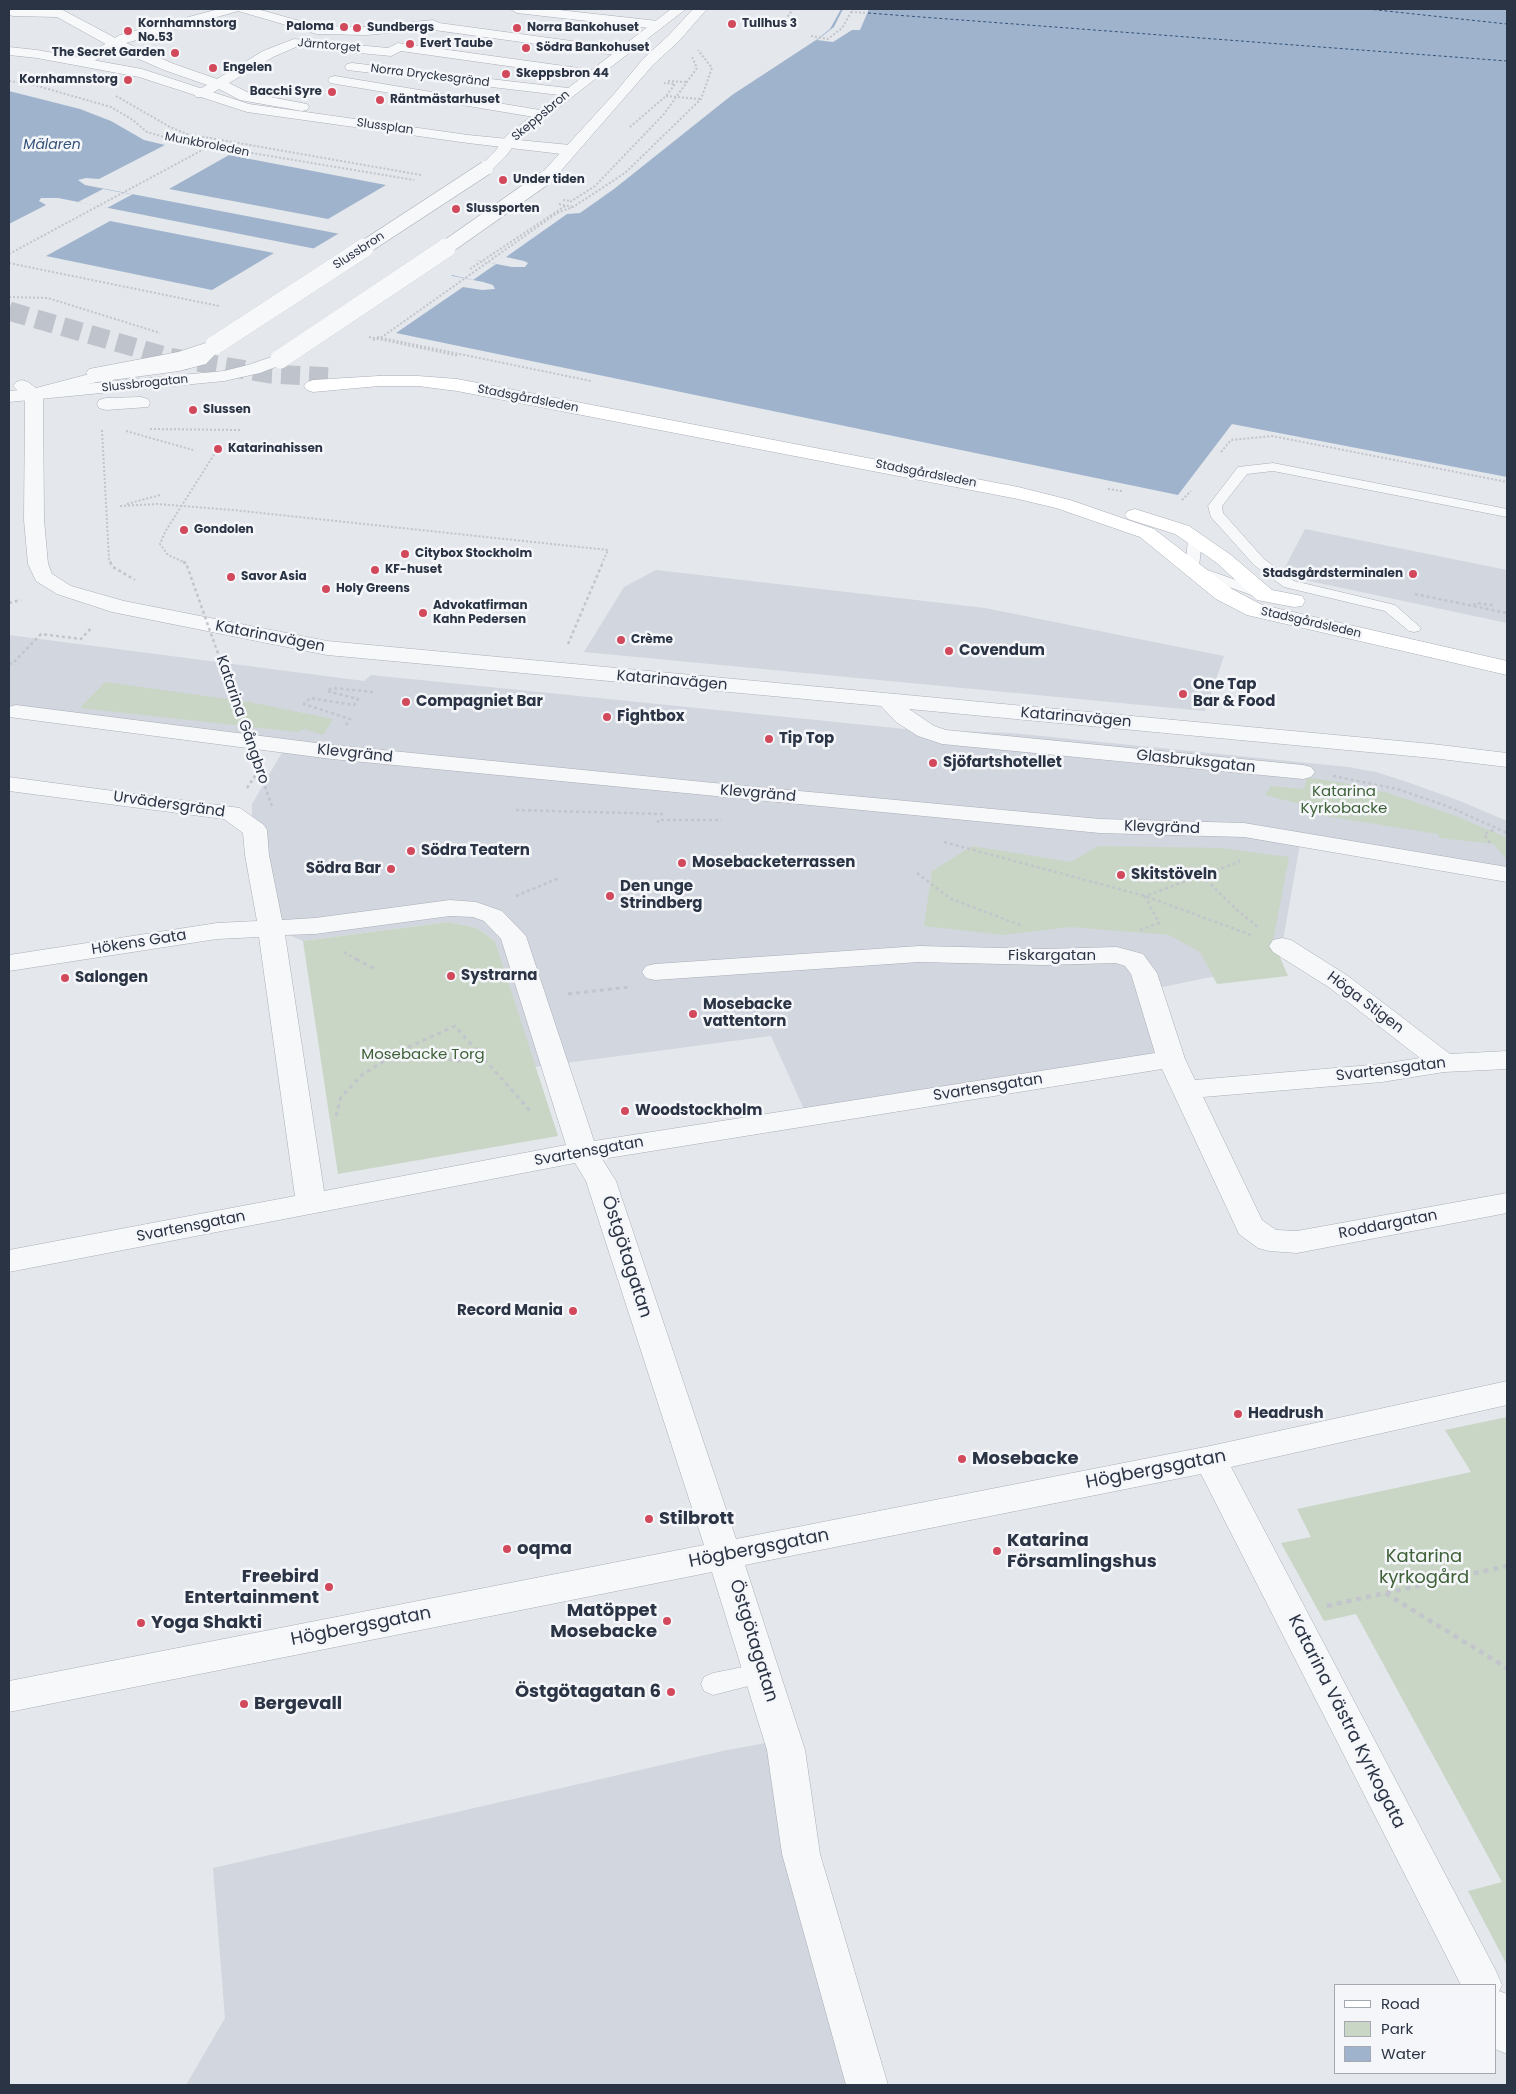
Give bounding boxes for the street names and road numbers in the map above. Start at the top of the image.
street label: Järntorget [297,36,361,56]
street label: Norra Dryckesgränd [370,62,490,90]
street label: Skeppsbron [509,88,573,144]
street label: Slussplan [356,116,414,138]
street label: Munkbroleden [164,130,250,160]
street label: Slussbron [331,229,387,273]
street label: Slussbrogatan [101,372,189,396]
street label: Stadsgårdsleden [476,382,580,416]
street label: Stadsgårdsleden [874,457,978,491]
street label: Stadsgårdsleden [1259,604,1363,642]
street label: Katarinavägen [214,618,326,656]
street label: Katarina Gångbro [212,653,272,787]
street label: Katarinavägen [616,667,728,695]
street label: Katarinavägen [1020,704,1132,732]
street label: Klevgränd [316,741,394,767]
street label: Glasbruksgatan [1136,747,1256,777]
street label: Klevgränd [719,782,797,806]
street label: Urvädersgränd [112,788,226,822]
street label: Klevgränd [1124,818,1200,838]
street label: Hökens Gata [90,927,188,959]
street label: Fiskargatan [1008,947,1096,965]
street label: Höga Stigen [1323,968,1407,1038]
street label: Svartensgatan [1335,1054,1447,1086]
street label: Svartensgatan [932,1070,1044,1106]
street label: Svartensgatan [533,1134,645,1170]
street label: Östgötagatan [596,1193,656,1321]
street label: Roddargatan [1337,1207,1439,1243]
street label: Svartensgatan [135,1208,247,1246]
street label: Högbergsgatan [1084,1446,1228,1494]
street label: Högbergsgatan [687,1525,831,1573]
street label: Östgötagatan [724,1577,782,1705]
street label: Högbergsgatan [289,1603,433,1651]
street label: Katarina Västra Kyrkogata [1283,1612,1409,1832]

